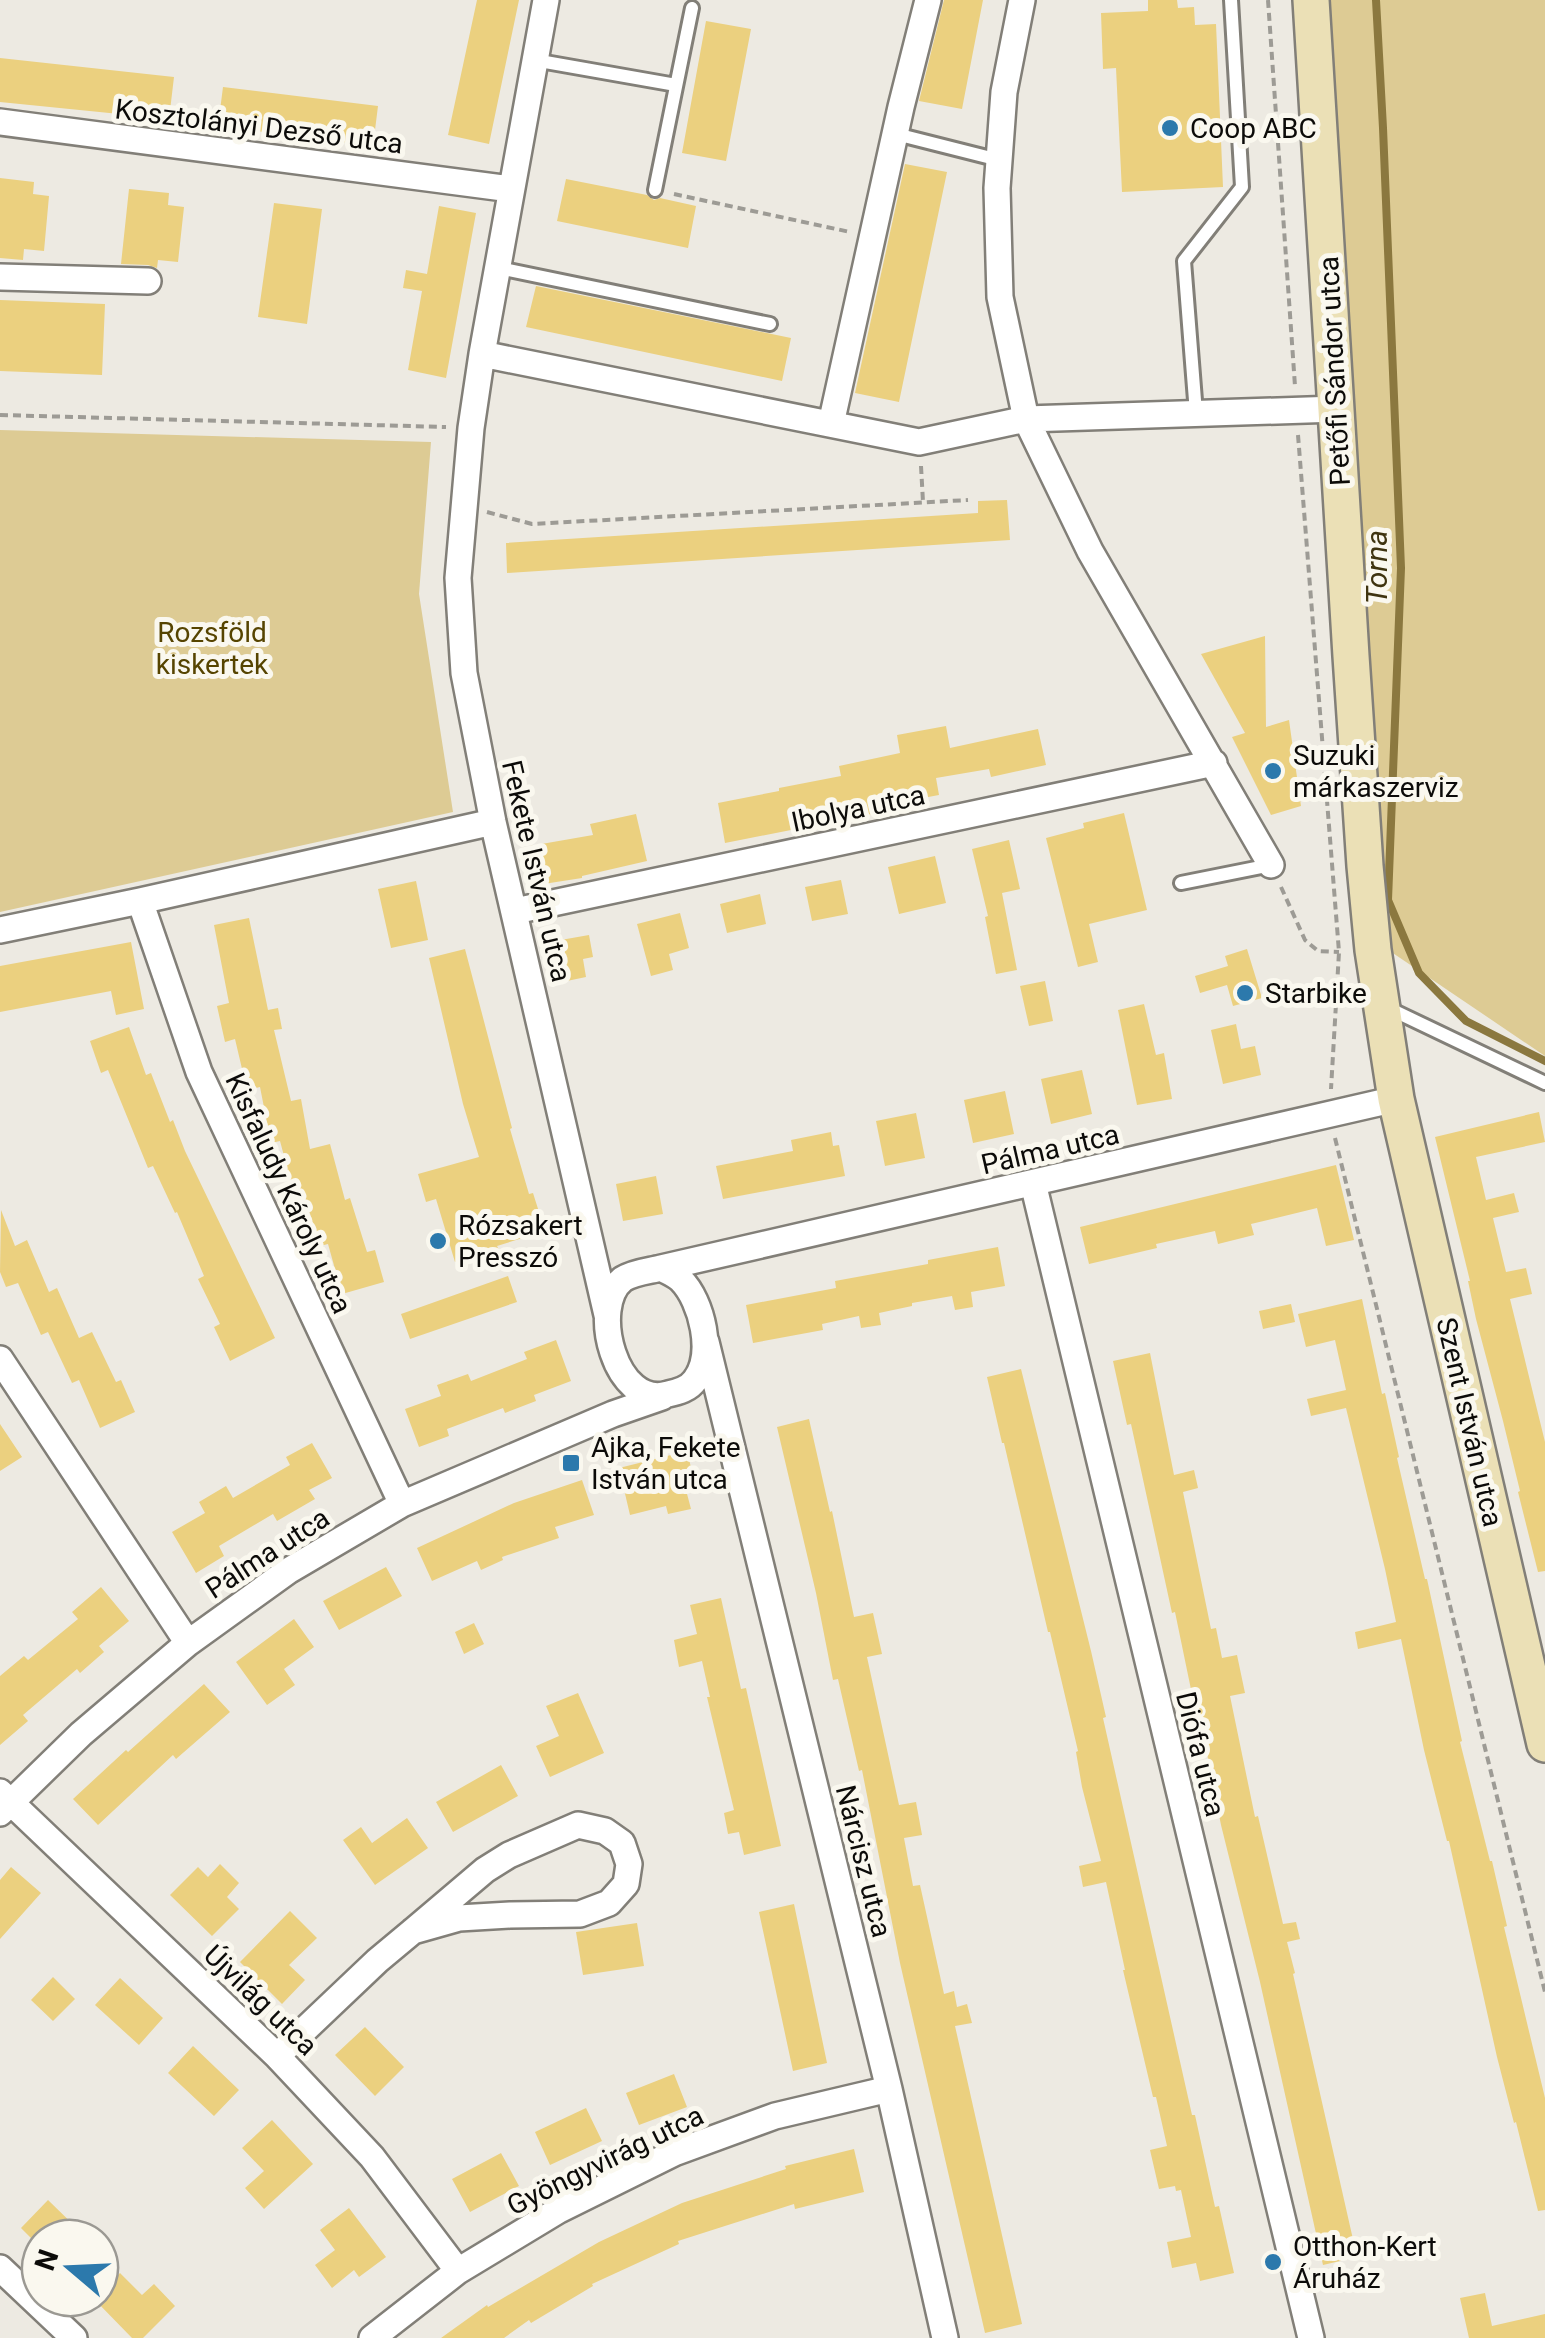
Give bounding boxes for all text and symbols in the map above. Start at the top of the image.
street label: Kosztolányi Dezső utca [113,92,405,161]
place label: Coop ABC [1190,112,1317,145]
marker: Coop ABC [1159,117,1181,139]
street label: Petőfi Sándor utca [1312,255,1357,487]
water label: Torna [1359,530,1394,604]
park label: Rozsföld kiskertek [156,616,269,681]
place label: Suzuki márkaszerviz [1293,739,1459,804]
street label: Fekete István utca [495,757,578,985]
marker: Suzuki márkaszerviz [1262,760,1284,782]
street label: Ibolya utca [788,778,928,839]
place label: Starbike [1265,977,1367,1010]
marker: Starbike [1234,982,1256,1004]
street label: Kisfaludy Károly utca [218,1068,359,1319]
street label: Pálma utca [978,1118,1122,1181]
place label: Rózsakert Presszó [458,1209,583,1274]
marker: Rózsakert Presszó [427,1230,449,1252]
street label: Szent István utca [1429,1314,1510,1530]
place label: Ajka, Fekete István utca [591,1431,741,1496]
marker: Ajka, Fekete István utca [560,1452,582,1474]
street label: Pálma utca [199,1501,335,1606]
street label: Diófa utca [1169,1688,1232,1820]
street label: Nárcisz utca [829,1782,898,1941]
street label: Újvilág utca [197,1938,324,2062]
street label: Gyöngyvirág utca [502,2099,709,2222]
north arrow [20,2218,120,2318]
place label: Otthon-Kert Áruház [1293,2230,1437,2295]
text: N [28,2245,66,2275]
marker: Otthon-Kert Áruház [1262,2251,1284,2273]

